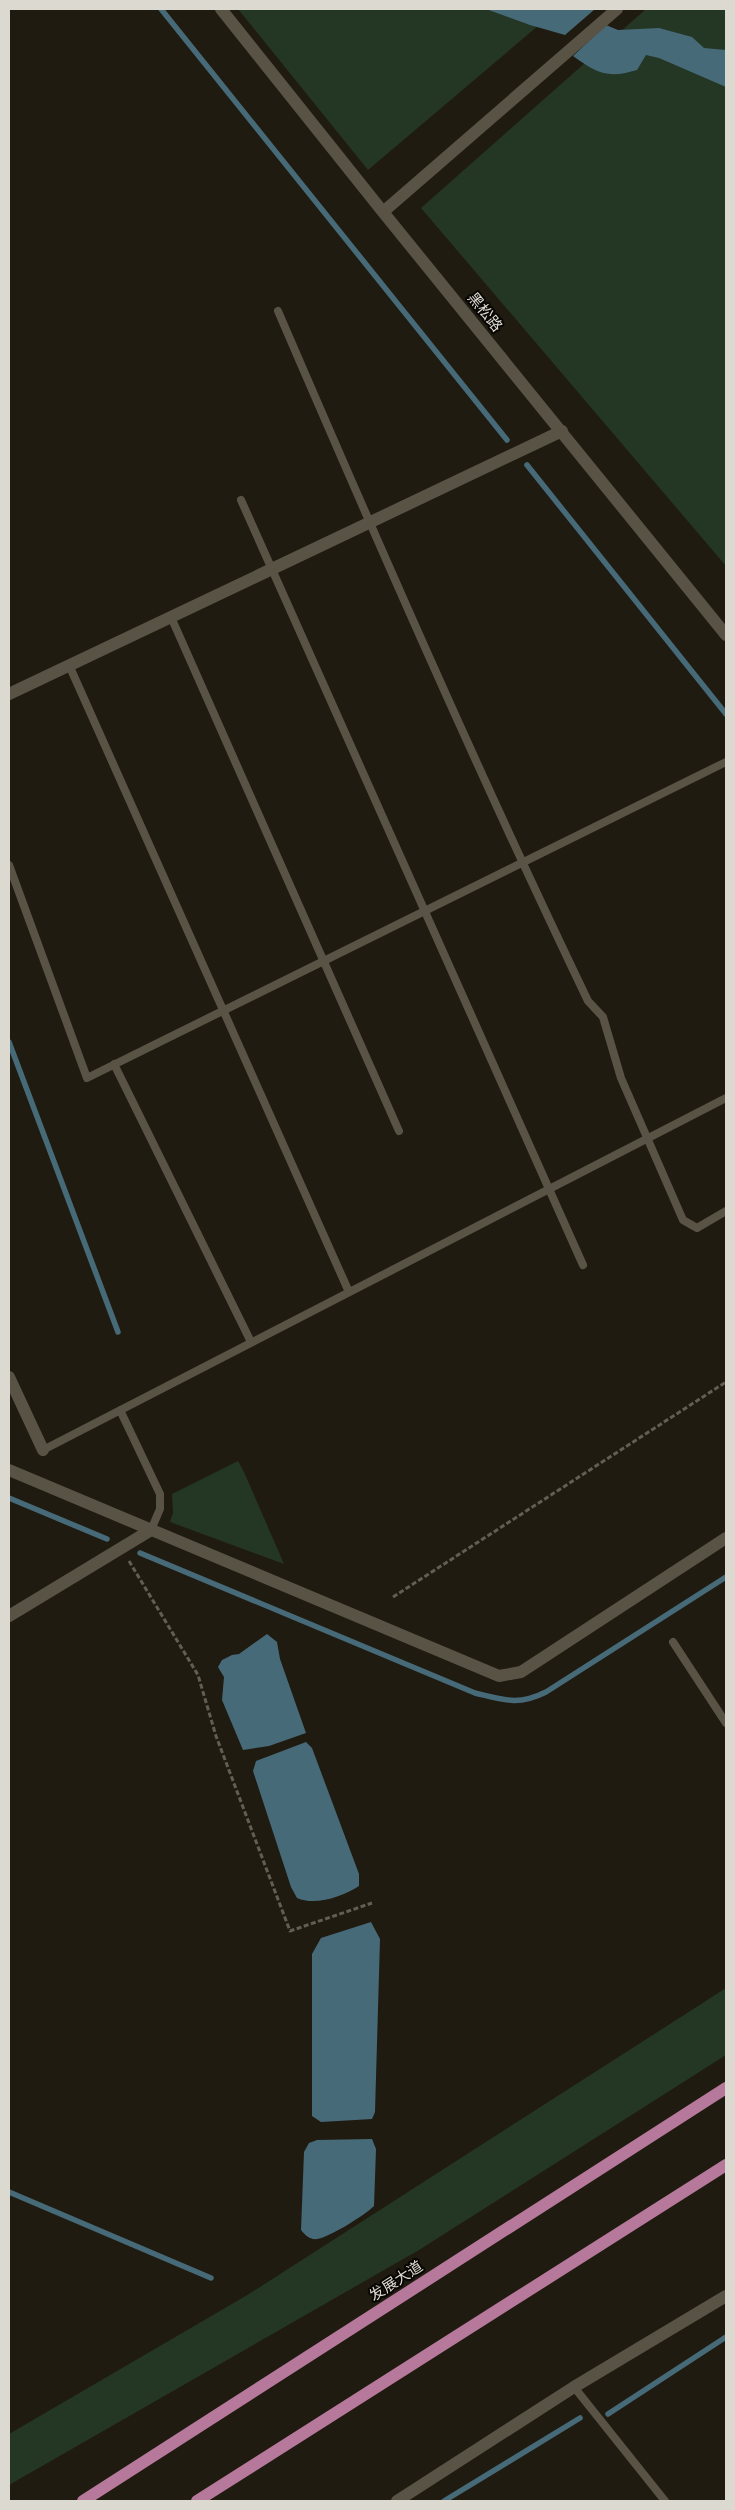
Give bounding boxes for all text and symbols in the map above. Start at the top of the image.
street label: 黑松路 [464,289,506,335]
street label: 发展大道 [366,2257,426,2305]

